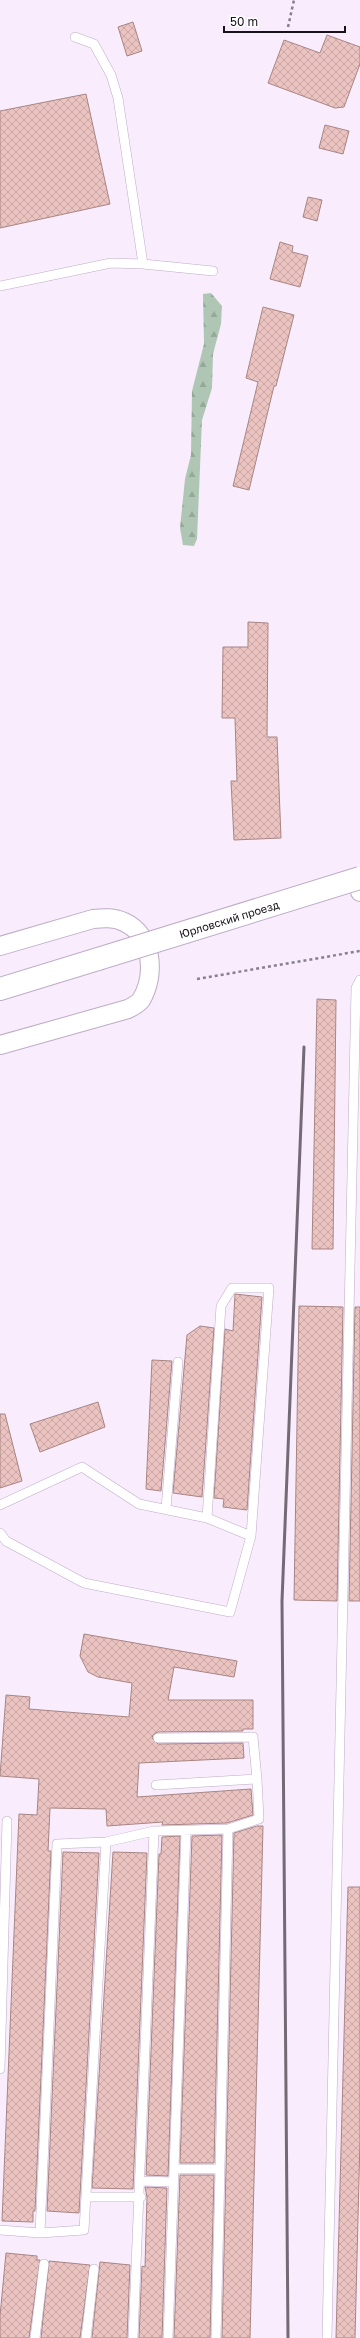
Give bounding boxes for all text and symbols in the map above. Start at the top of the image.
scale bar [224,8,345,34]
text: 50 m [230,14,258,29]
street label: Юрловский проезд [178,898,281,940]

